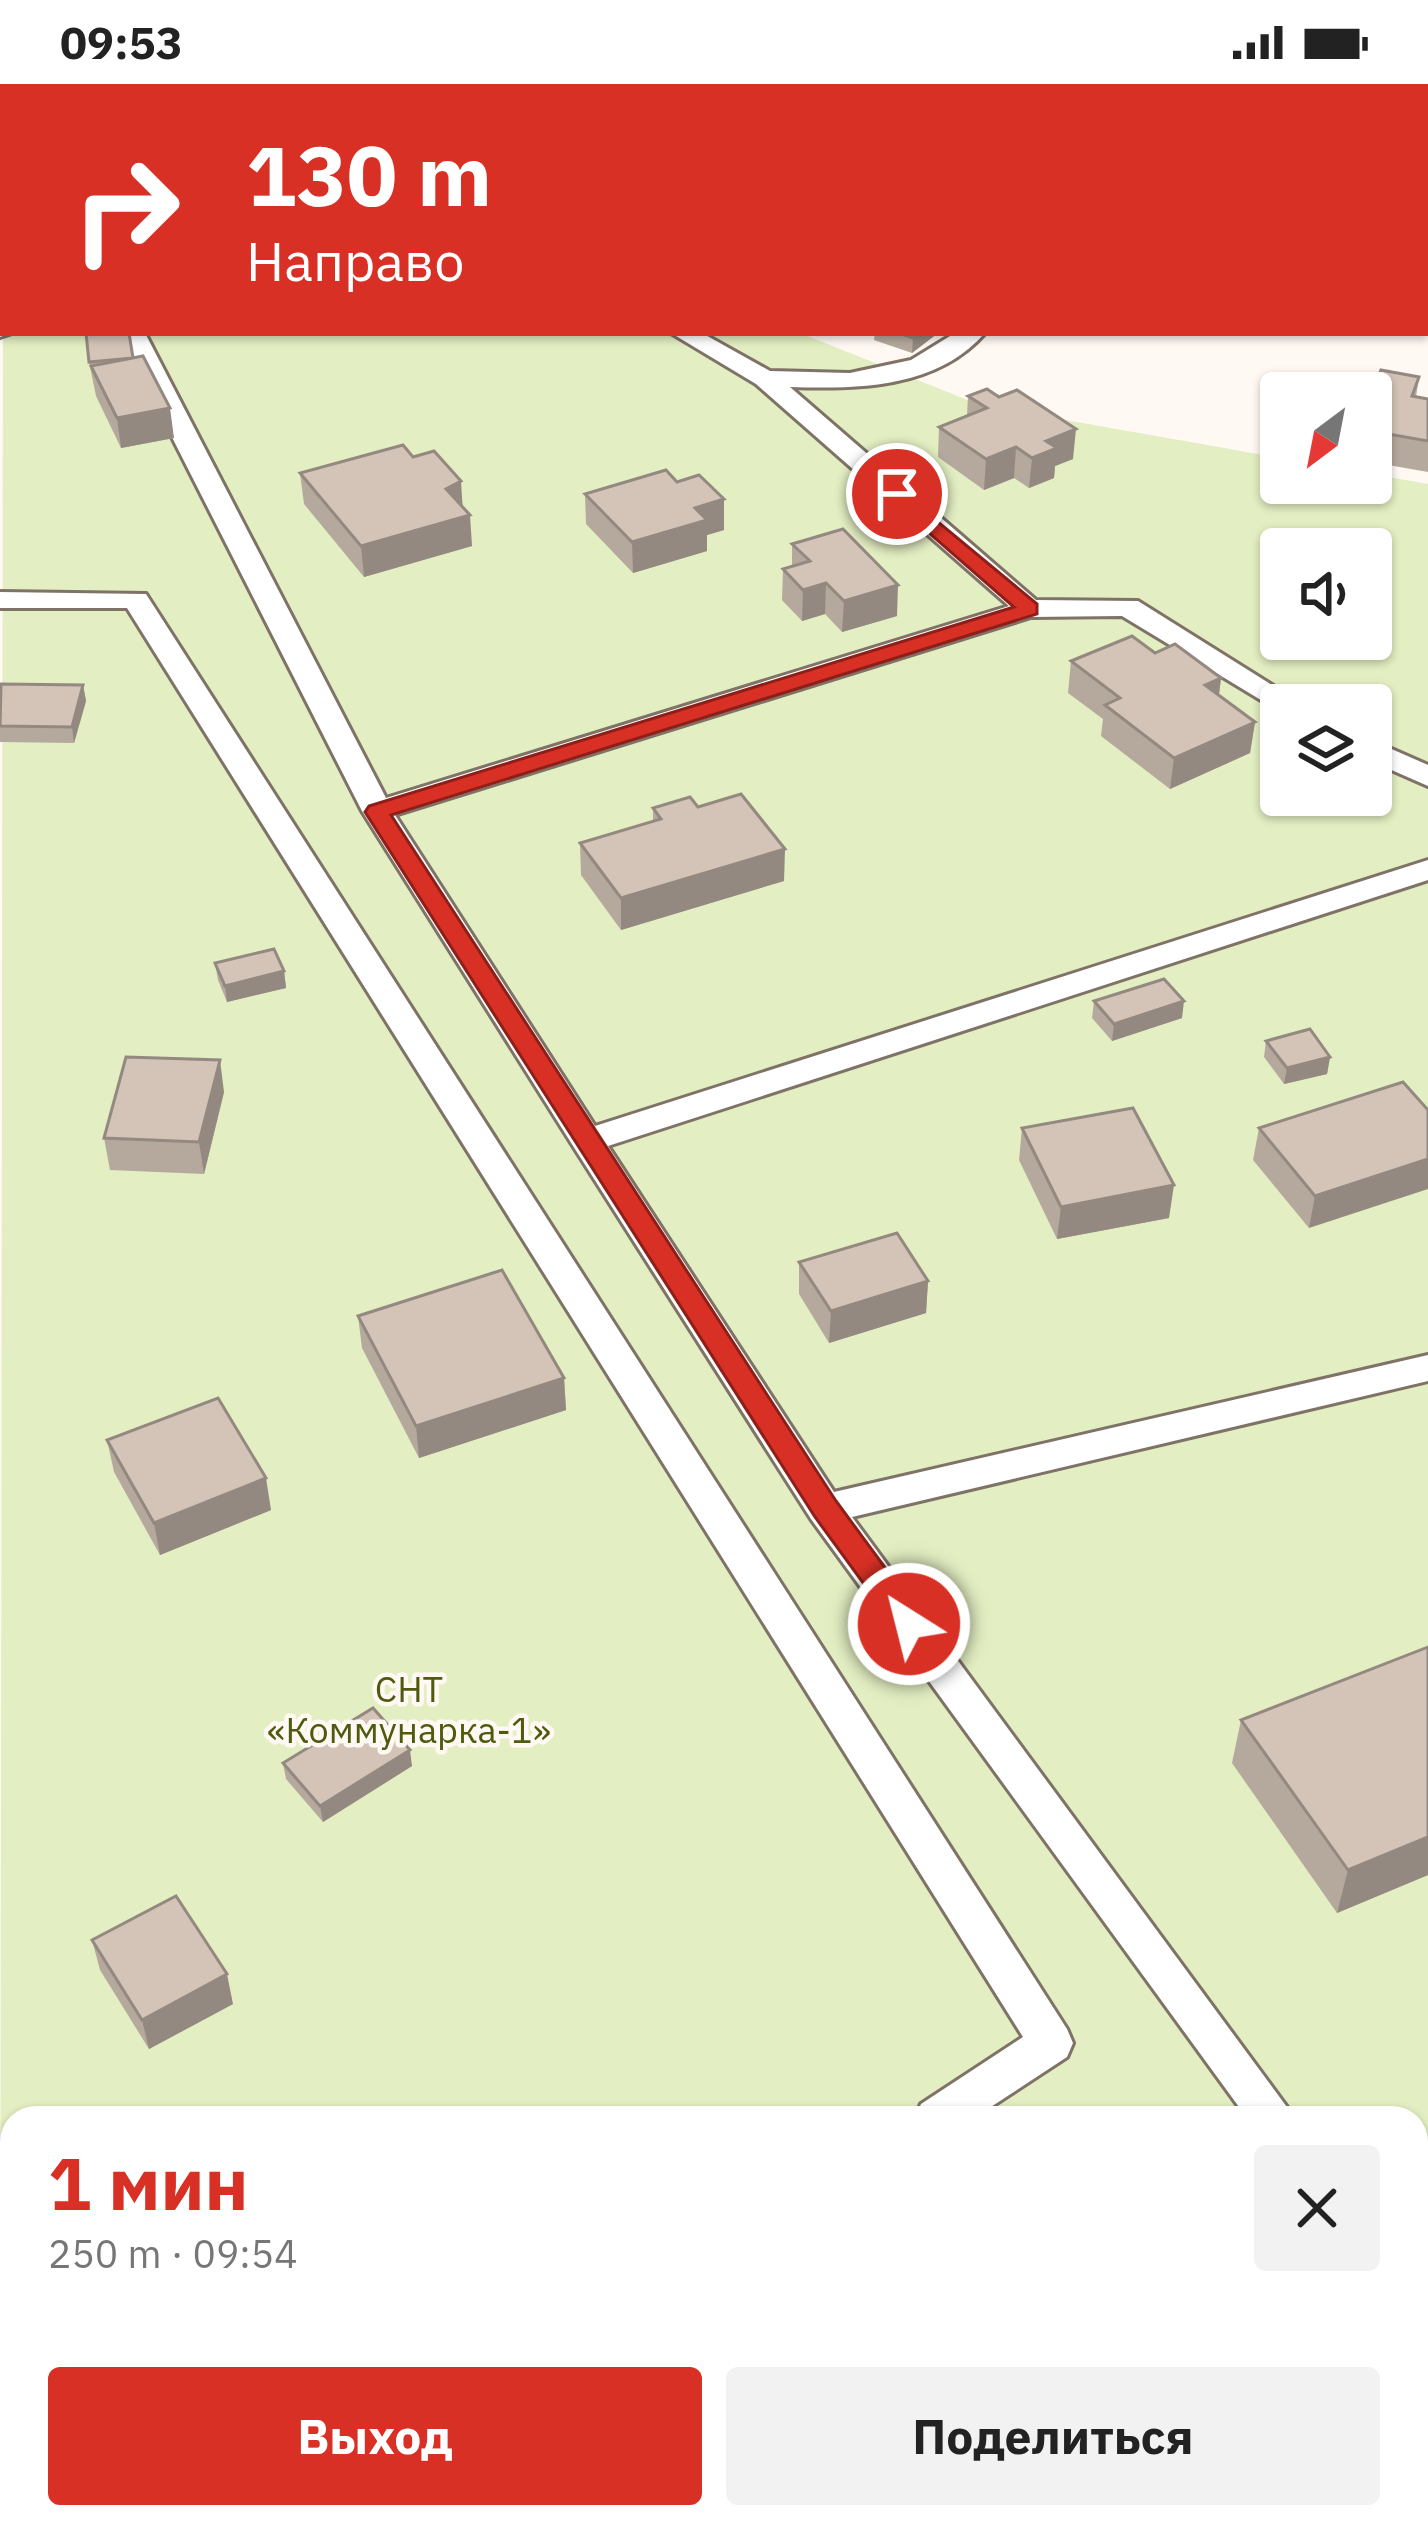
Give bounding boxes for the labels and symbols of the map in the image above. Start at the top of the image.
north arrow [1260,372,1392,504]
pin [846,443,948,545]
position arrow [846,1561,972,1687]
park label: СНТ «Коммунарка-1» [267,1665,551,1753]

